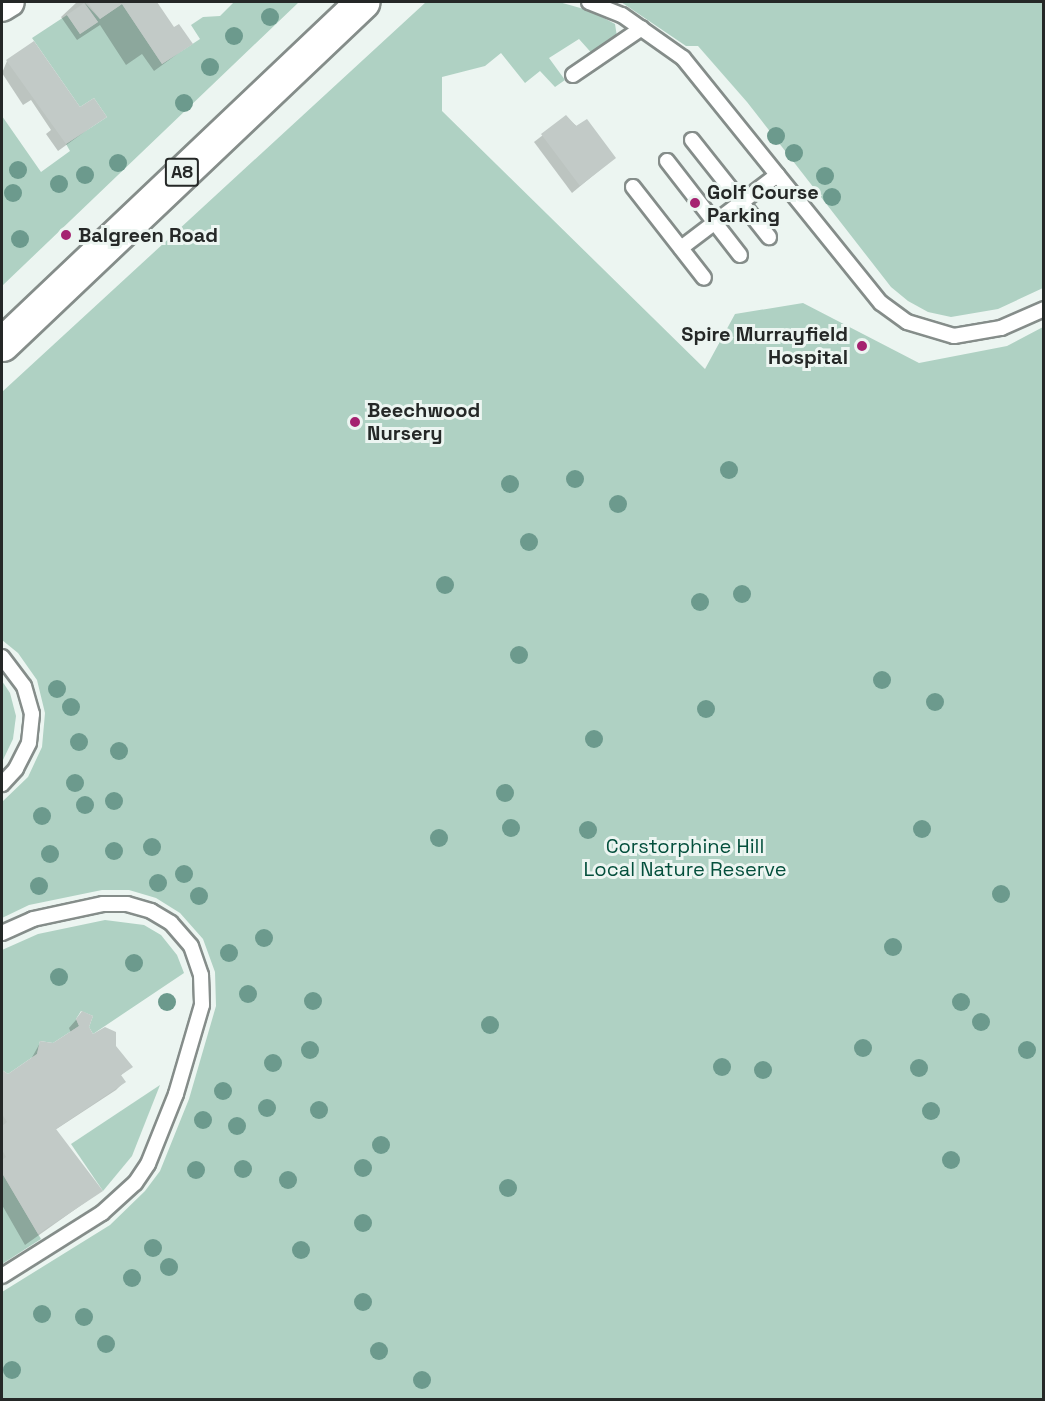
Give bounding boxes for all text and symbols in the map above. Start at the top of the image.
road number: A8 [164,157,200,187]
place label: Golf Course Parking [707,180,819,227]
marker: Golf Course Parking [688,196,702,210]
place label: Balgreen Road [78,223,218,247]
marker: Balgreen Road [59,228,73,242]
place label: Spire Murrayfield Hospital [681,322,848,369]
marker: Spire Murrayfield Hospital [853,337,871,355]
place label: Beechwood Nursery [367,398,480,445]
marker: Beechwood Nursery [348,415,362,429]
park label: Corstorphine Hill Local Nature Reserve [583,834,787,881]

